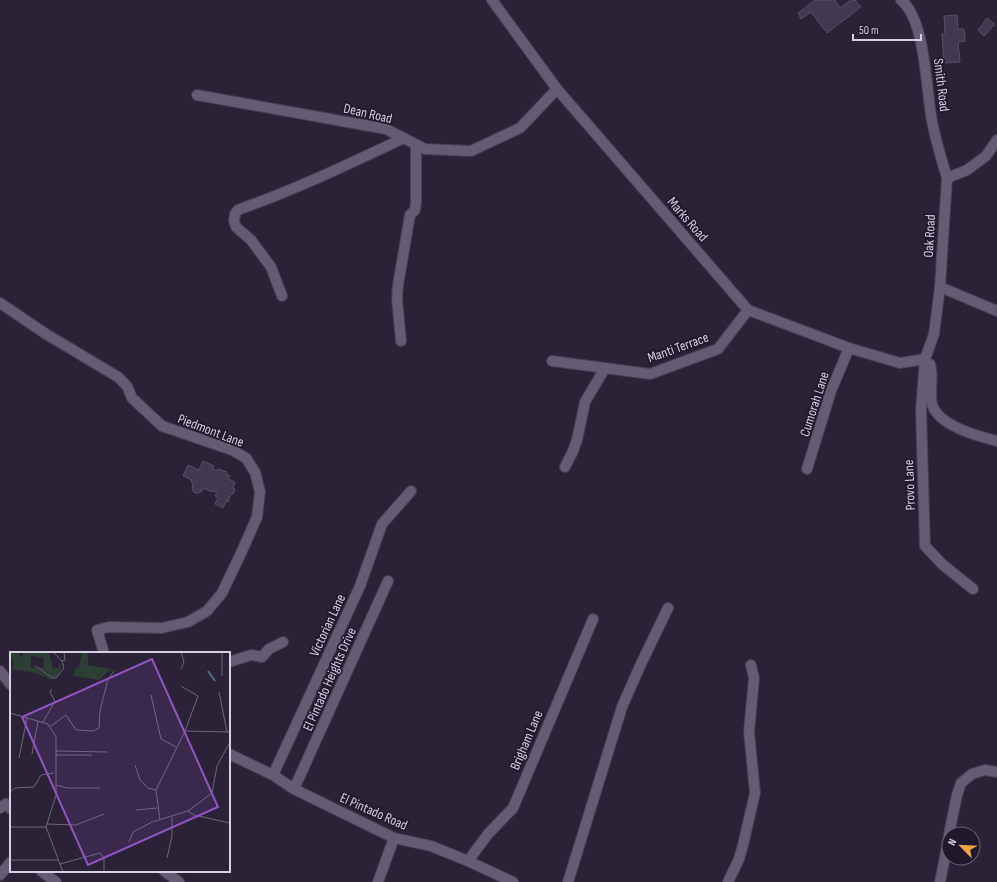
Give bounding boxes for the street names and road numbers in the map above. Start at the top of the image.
street label: Smith Road [930,58,953,113]
street label: Dean Road [342,100,394,127]
street label: Marks Road [664,194,712,245]
street label: Oak Road [920,214,939,258]
street label: Manti Terrace [645,329,711,366]
street label: Cumorah Lane [796,370,833,439]
street label: Piedmont Lane [175,410,246,451]
street label: Provo Lane [900,459,919,511]
street label: Victorian Lane [306,591,349,659]
street label: El Pintado Heights Drive [299,625,360,734]
street label: Brigham Lane [506,708,547,773]
street label: El Pintado Road [337,789,410,834]

